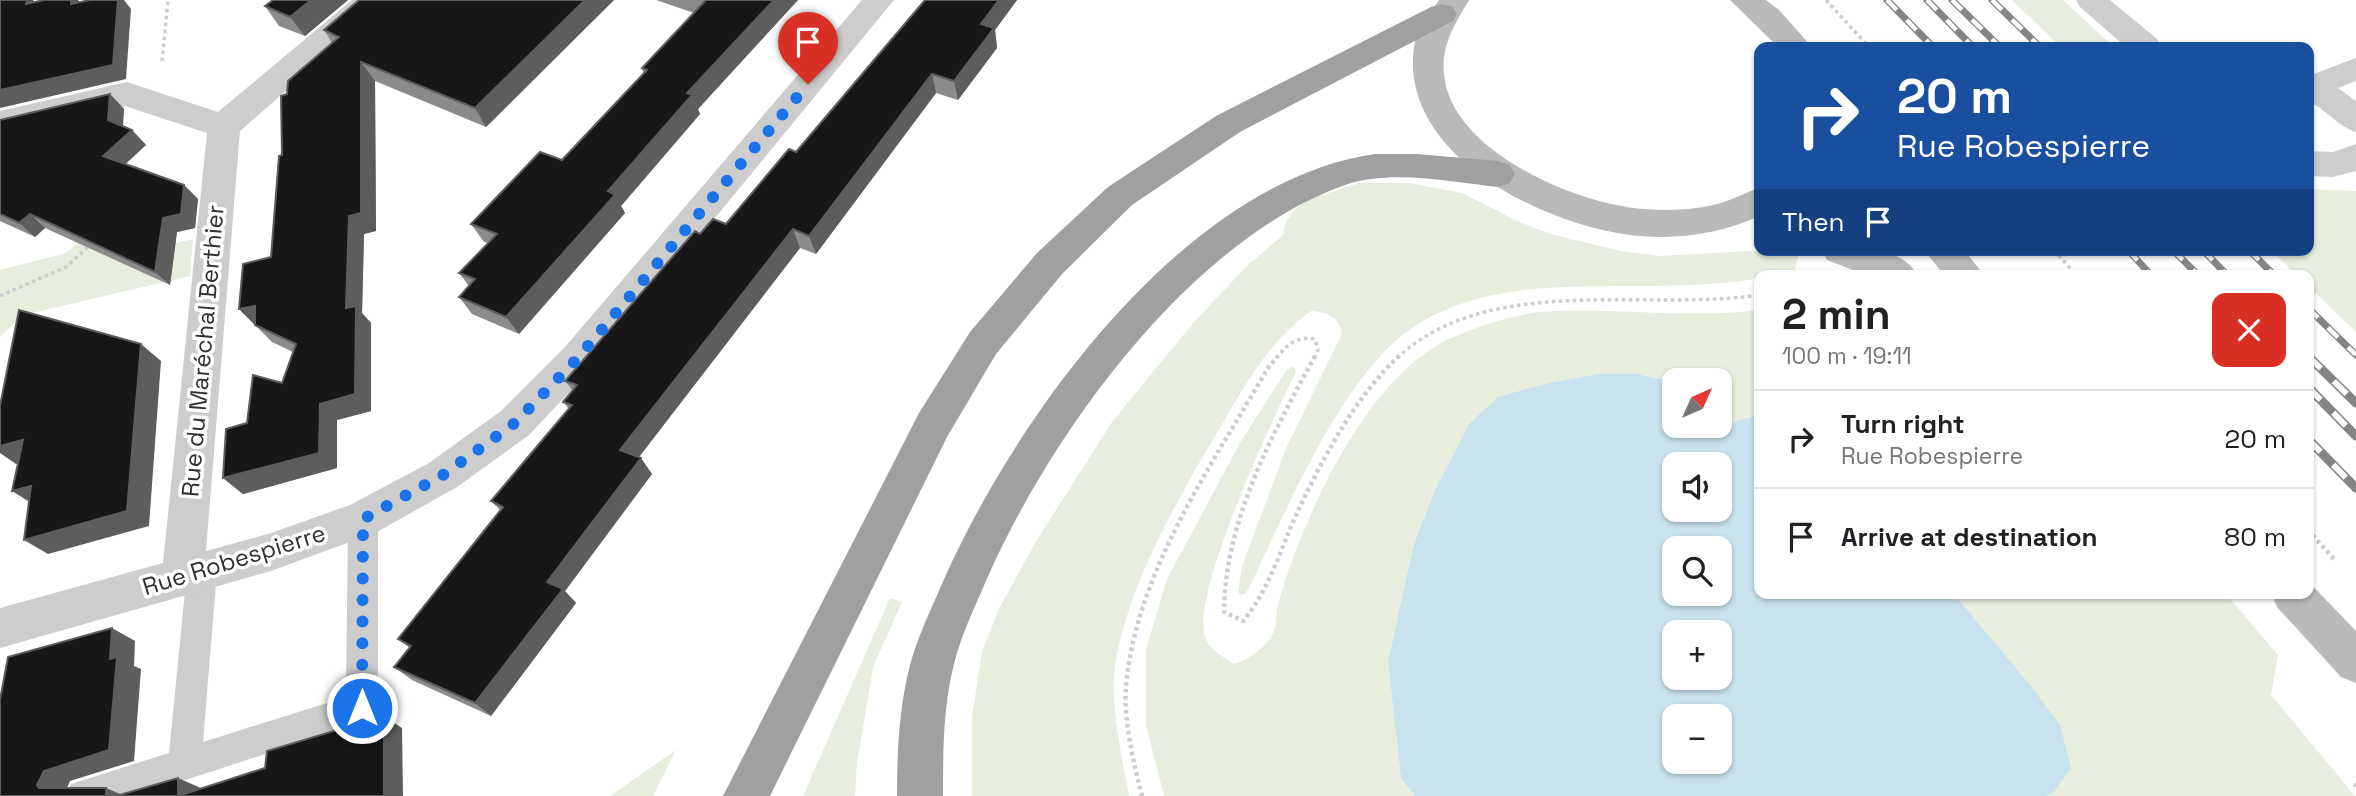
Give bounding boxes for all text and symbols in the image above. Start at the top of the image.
pin [778,12.0,838,84]
icon: arrive [789,23,827,61]
text: 20 m [1897,65,2012,127]
icon: right [1782,70,1873,161]
text: Rue Robespierre [1897,126,2150,166]
icon: arrive [1859,203,1897,241]
street label: Rue du Maréchal Berthier [174,204,231,498]
text: Then [1782,205,1845,239]
text: 2 min [1782,288,1891,341]
button: close [2212,293,2286,367]
text: 100 m · 19:11 [1782,341,1912,371]
north arrow [1662,368,1732,438]
map controls [1662,368,1732,774]
text: Turn right [1841,407,1965,441]
icon: right [1782,420,1820,458]
text: 20 m [2225,422,2286,456]
text: Rue Robespierre [1841,441,2023,471]
button: sound [1662,452,1732,522]
street label: Rue Robespierre [139,517,329,602]
icon: arrive [1782,518,1820,556]
text: Arrive at destination [1841,520,2098,554]
text: 80 m [2224,520,2286,554]
button: search [1662,536,1732,606]
button: + [1662,620,1732,690]
position arrow [325,671,399,745]
button: − [1662,704,1732,774]

